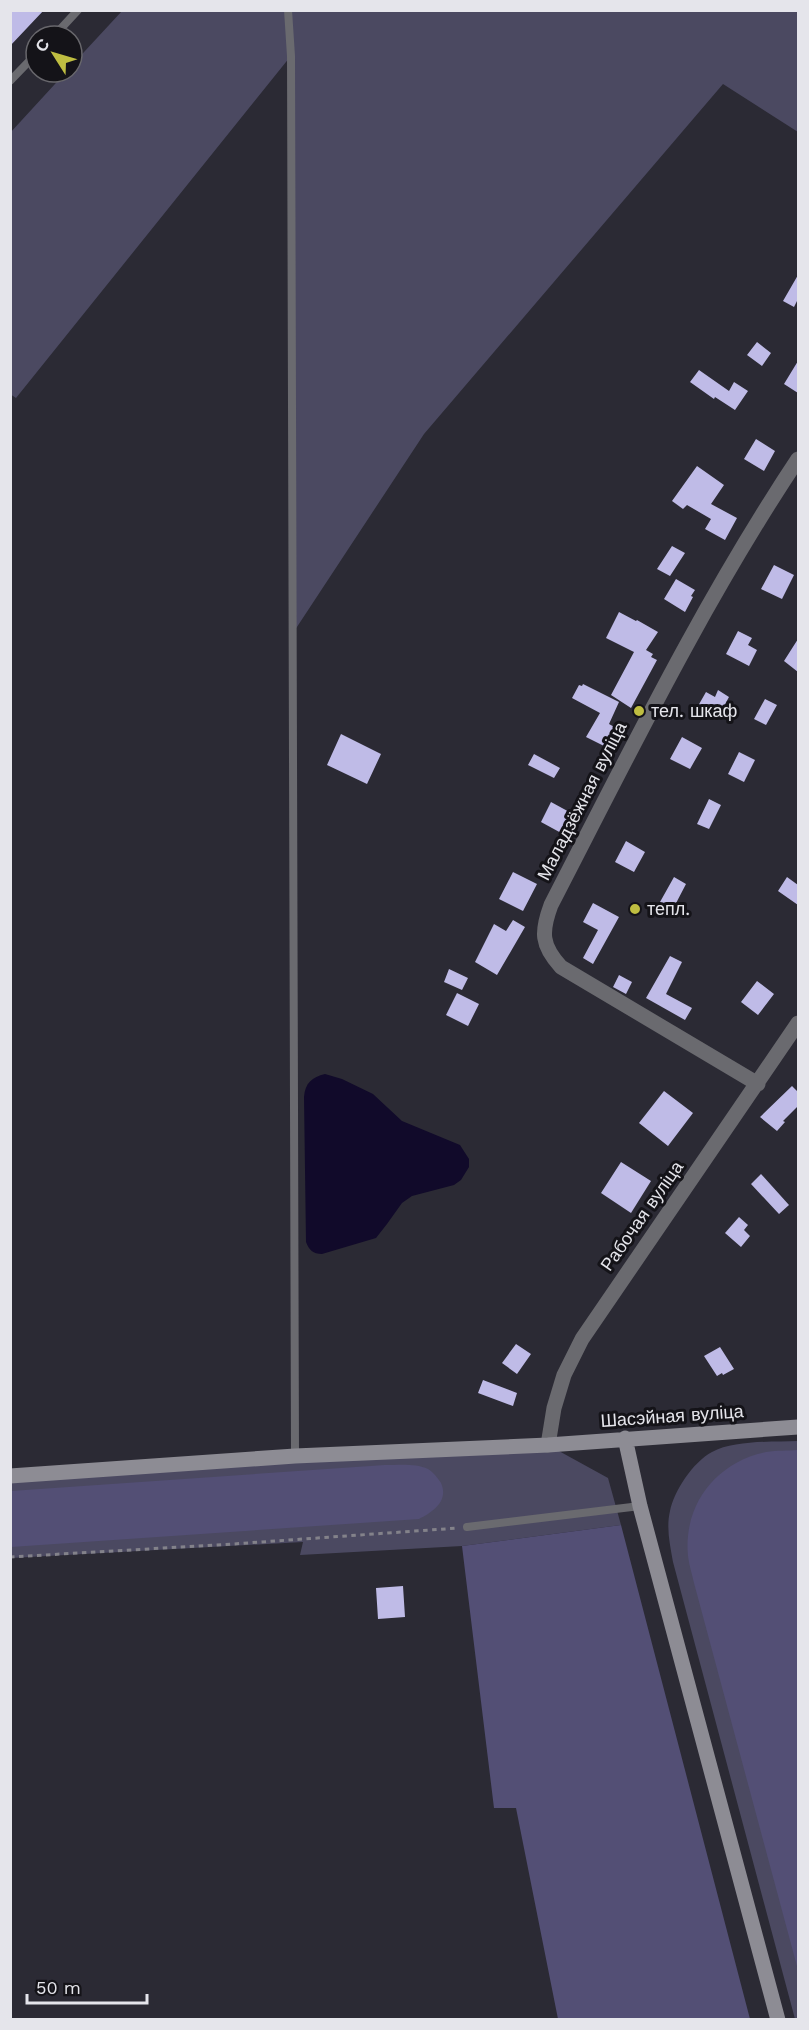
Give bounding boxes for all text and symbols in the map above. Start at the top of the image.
north arrow [24,24,84,84]
text: С [31,35,54,56]
place label: тел. шкаф [651,700,738,721]
marker: тел. шкаф [632,704,646,718]
street label: Маладзёжная вуліца [532,717,631,883]
place label: тепл. [647,898,690,919]
marker: тепл. [628,902,642,916]
street label: Рабочая вуліца [596,1156,688,1275]
street label: Шасэйная вуліца [600,1400,745,1431]
scale bar [27,1967,147,2005]
text: 50 m [36,1977,81,1998]

